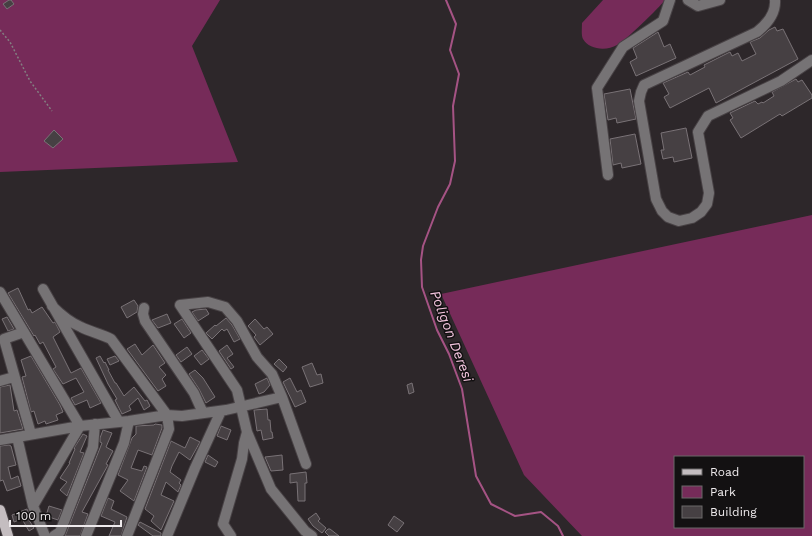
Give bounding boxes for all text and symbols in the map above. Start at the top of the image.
water label: Poligon Deresi [427,288,477,384]
legend [674,456,804,528]
text: Road [710,465,739,479]
text: Park [710,485,736,499]
scale bar [10,502,121,528]
text: Building [710,505,757,519]
text: 100 m [16,509,51,523]

